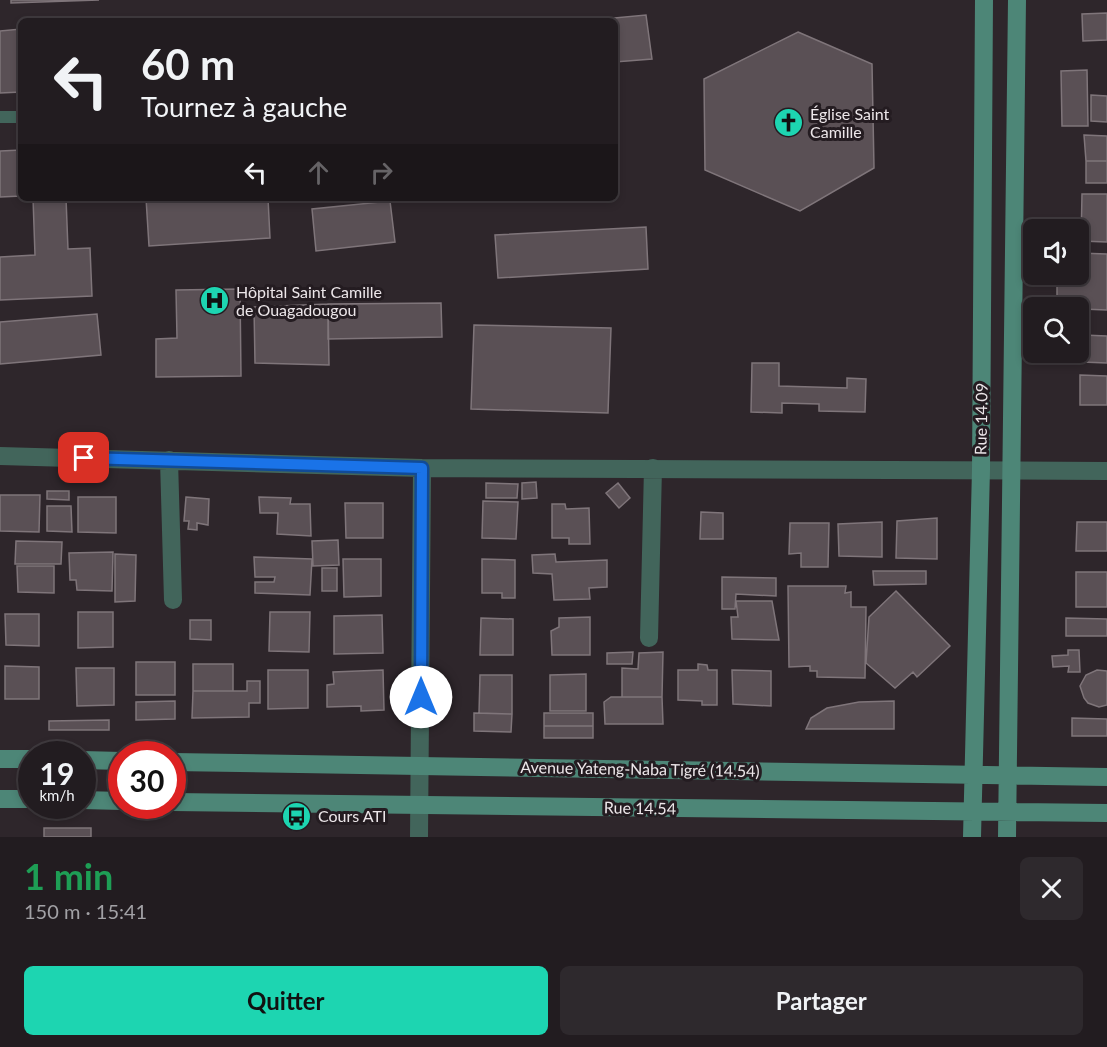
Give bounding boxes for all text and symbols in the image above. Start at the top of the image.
text: 60 m [141,39,235,89]
icon: left [42,42,120,120]
text: Tournez à gauche [141,90,347,123]
place label: Église Saint Camille [810,104,890,141]
church icon: Église Saint Camille [773,107,805,139]
icon: left [239,156,272,189]
icon: ahead [302,156,335,189]
icon: right [365,156,398,189]
map controls [1023,219,1089,363]
button: sound [1023,219,1089,285]
place label: Hôpital Saint Camille de Ouagadougou [236,282,382,319]
hospital icon: Hôpital Saint Camille de Ouagadougou [199,285,231,317]
button: search [1023,297,1089,363]
street label: Rue 14.09 [970,383,991,455]
pin [58,432,109,483]
icon: arrive [67,441,100,474]
position arrow [389,665,453,729]
speed limit sign: 30 [108,741,186,819]
text: 19 [40,755,74,791]
street label: Avenue Yateng-Naba Tigré (14.54) [520,757,760,780]
text: km/h [39,786,75,804]
street label: Rue 14.54 [604,797,676,818]
bus stop icon: Cours ATI [281,800,313,832]
place label: Cours ATI [318,806,386,825]
text: 1 min [24,854,113,898]
button: close [1020,857,1083,920]
text: 150 m · 15:41 [24,899,147,923]
button: Quitter [24,966,548,1035]
button: Partager [560,966,1083,1035]

